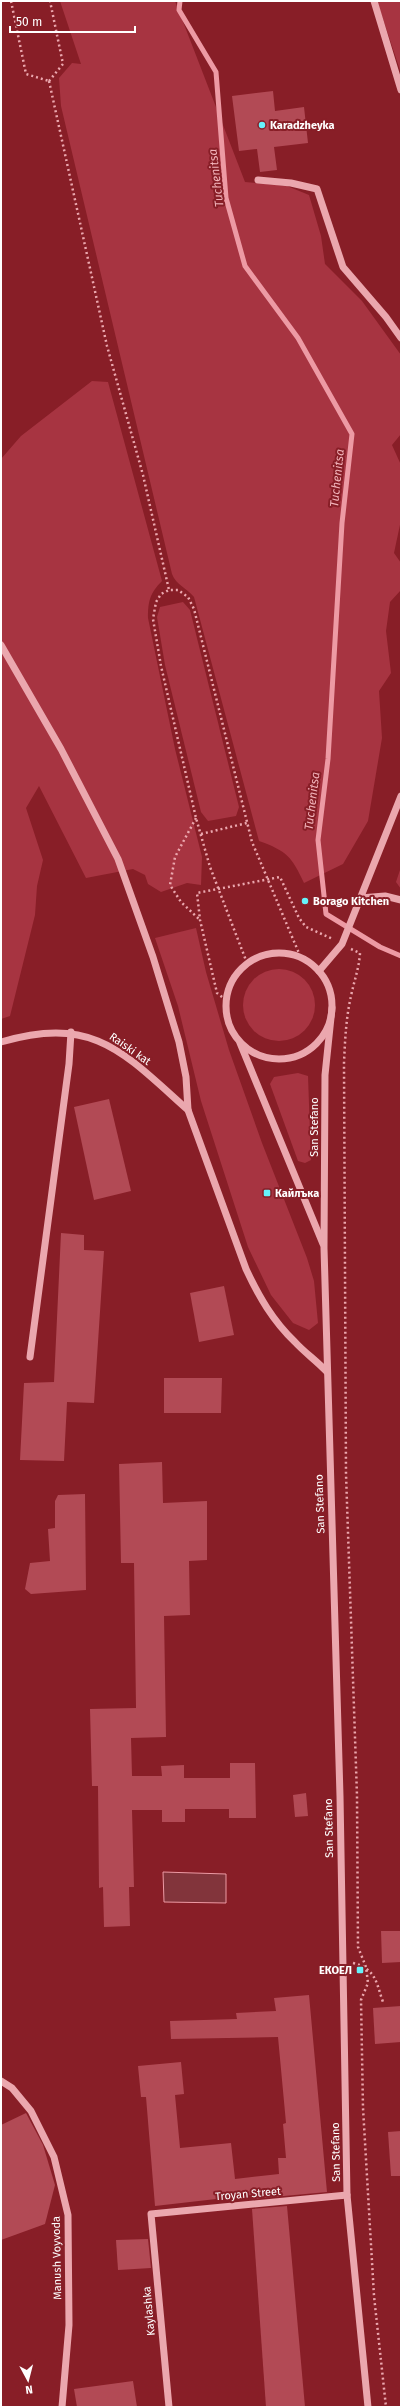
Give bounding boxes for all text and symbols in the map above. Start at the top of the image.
scale bar [10,8,135,34]
text: 50 m [16,15,42,29]
place label: Karadzheyka [270,119,335,132]
marker: Karadzheyka [257,120,267,130]
water label: Tuchenitsa [205,148,227,208]
water label: Tuchenitsa [327,448,347,508]
water label: Tuchenitsa [301,771,323,831]
place label: Borago Kitchen [313,895,389,908]
marker: Borago Kitchen [300,896,310,906]
street label: Raiski kat [107,1030,153,1068]
street label: San Stefano [308,1097,321,1157]
place label: Кайлъка [275,1187,319,1200]
marker: Кайлъка [262,1188,272,1198]
street label: San Stefano [312,1474,328,1534]
street label: San Stefano [322,1798,336,1858]
place label: ЕКОЕЛ [319,1964,352,1977]
marker: ЕКОЕЛ [355,1965,365,1975]
street label: San Stefano [329,2122,343,2182]
street label: Troyan Street [215,2185,282,2203]
street label: Manush Voyvoda [50,2216,64,2300]
street label: Kaylashka [140,2286,158,2336]
north arrow [8,2360,48,2400]
text: N [25,2383,34,2396]

